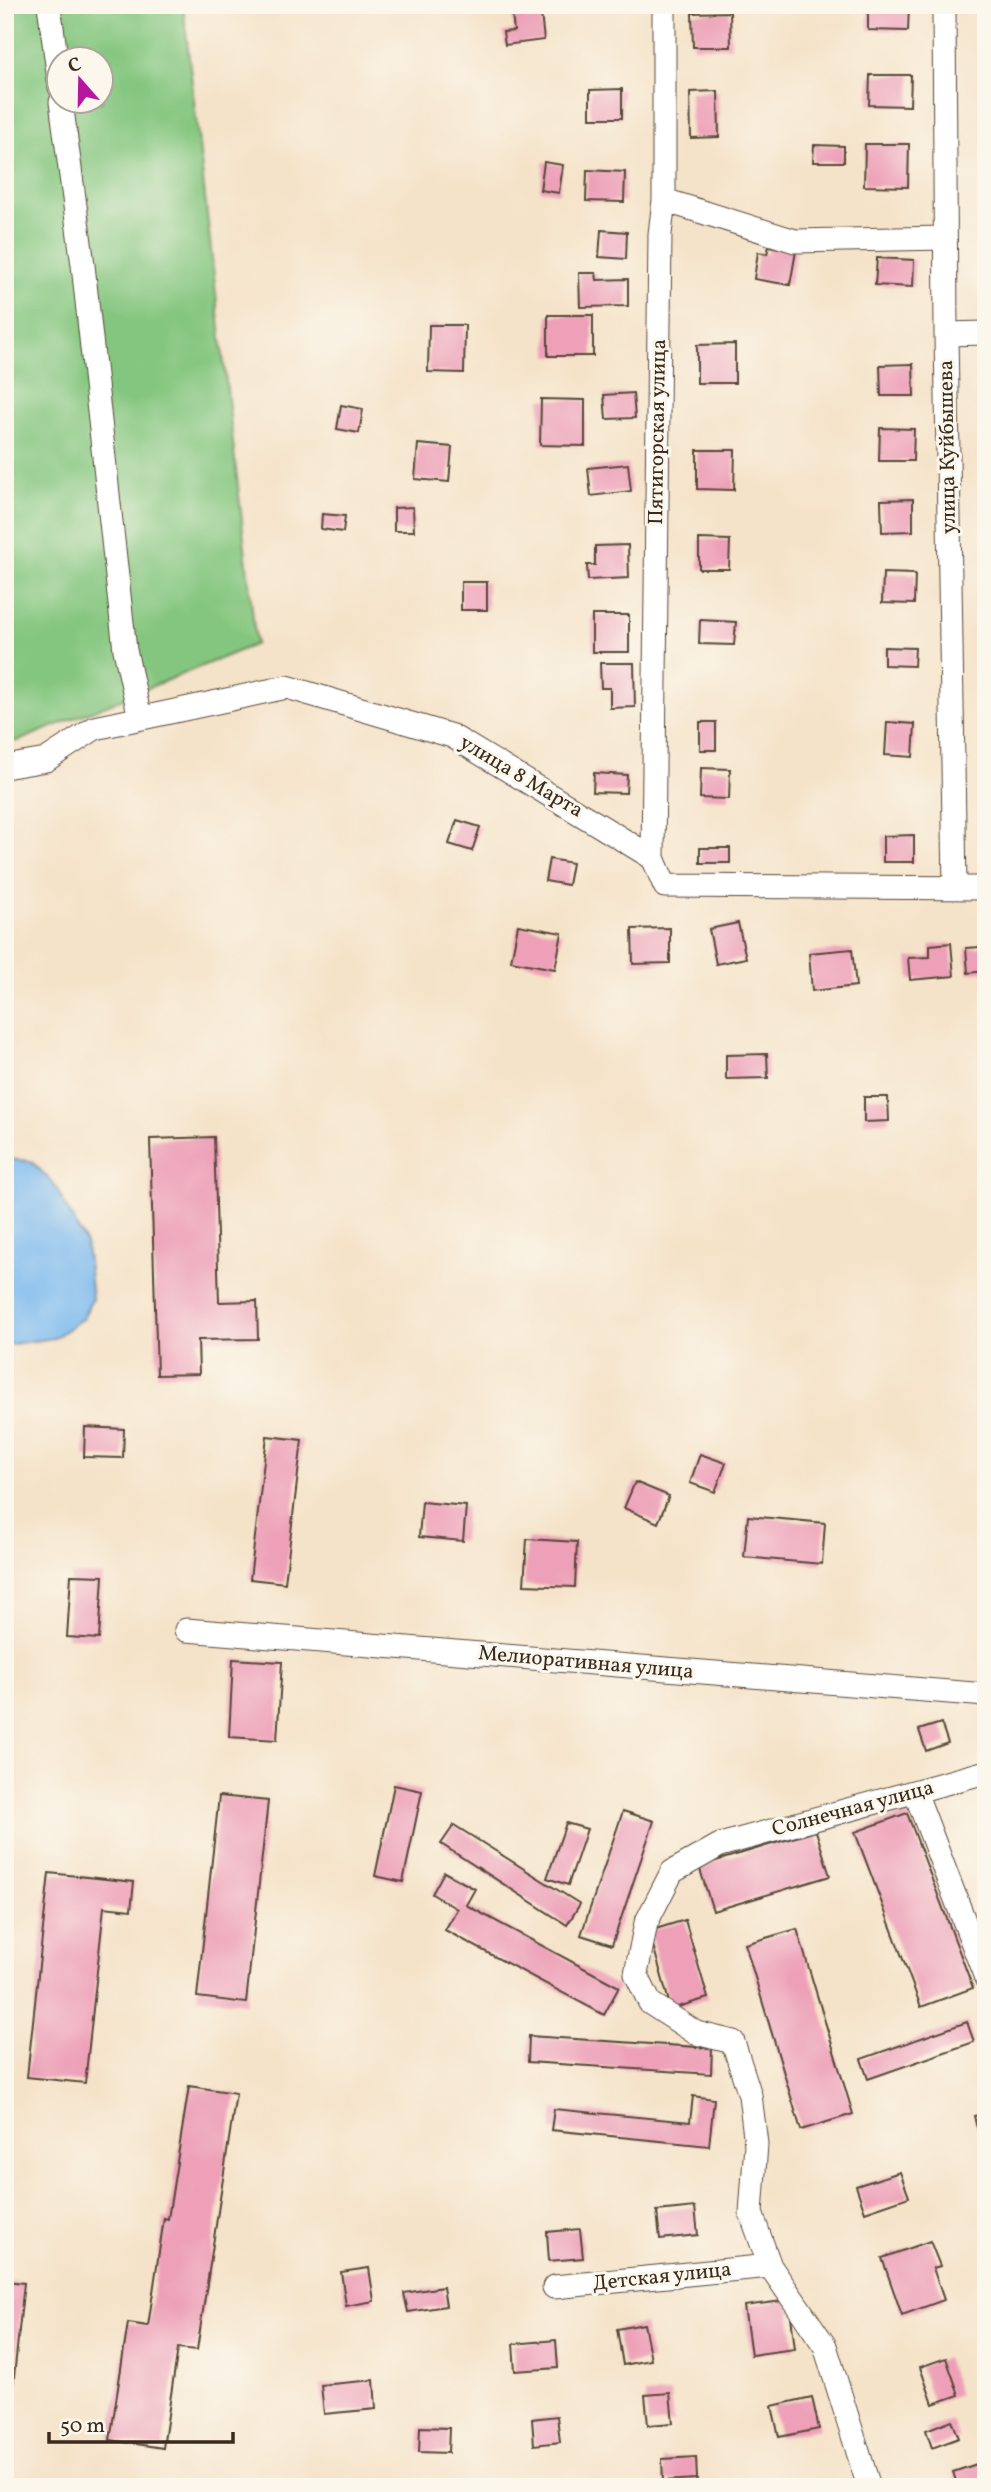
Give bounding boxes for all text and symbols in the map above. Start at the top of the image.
north arrow [46,46,116,116]
text: С [65,52,85,80]
street label: Пятигорская улица [642,339,674,525]
street label: улица Куйбышева [932,360,964,534]
street label: улица 8 Марта [454,729,588,825]
street label: Мелиоративная улица [477,1639,695,1687]
street label: Солнечная улица [769,1773,937,1845]
street label: Детская улица [591,2255,733,2299]
scale bar [49,2401,233,2445]
text: 50 m [60,2412,105,2441]

